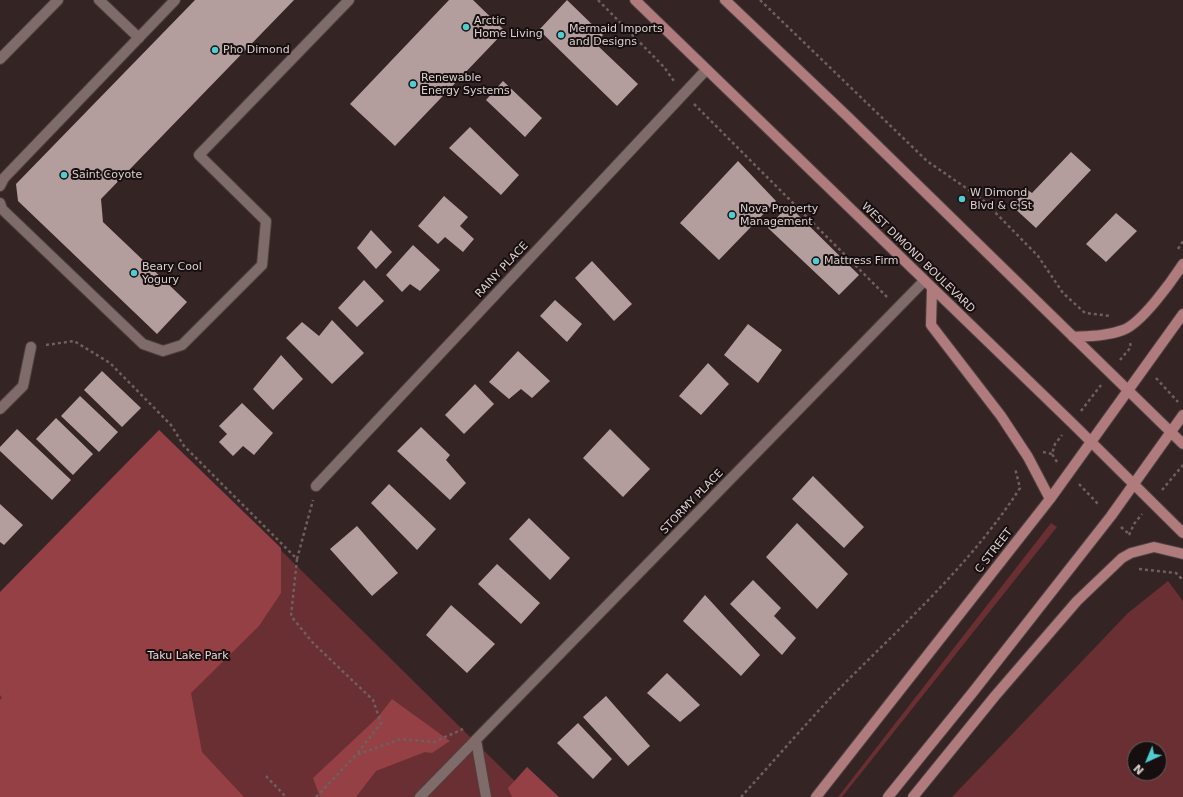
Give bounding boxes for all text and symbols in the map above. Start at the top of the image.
place label: Arctic Home Living [474,14,543,40]
marker: Arctic Home Living [461,22,471,32]
place label: Mermaid Imports and Designs [569,22,663,48]
marker: Mermaid Imports and Designs [556,30,566,40]
place label: Pho Dimond [223,43,290,57]
marker: Pho Dimond [210,45,220,55]
place label: Renewable Energy Systems [421,71,510,97]
marker: Renewable Energy Systems [408,79,418,89]
place label: Saint Coyote [72,168,142,182]
marker: Saint Coyote [59,170,69,180]
place label: W Dimond Blvd & C St [970,186,1032,212]
marker: W Dimond Blvd & C St [957,194,967,204]
street label: WEST DIMOND BOULEVARD [858,200,978,316]
place label: Nova Property Management [740,202,818,228]
marker: Nova Property Management [727,210,737,220]
street label: RAINY PLACE [473,239,531,301]
place label: Mattress Firm [824,254,898,268]
marker: Mattress Firm [811,256,821,266]
place label: Beary Cool Yogury [142,260,202,286]
marker: Beary Cool Yogury [129,268,139,278]
street label: STORMY PLACE [658,467,726,537]
street label: C STREET [972,526,1016,576]
park label: Taku Lake Park [147,649,229,663]
north arrow [1127,741,1167,781]
text: N [1131,761,1147,777]

